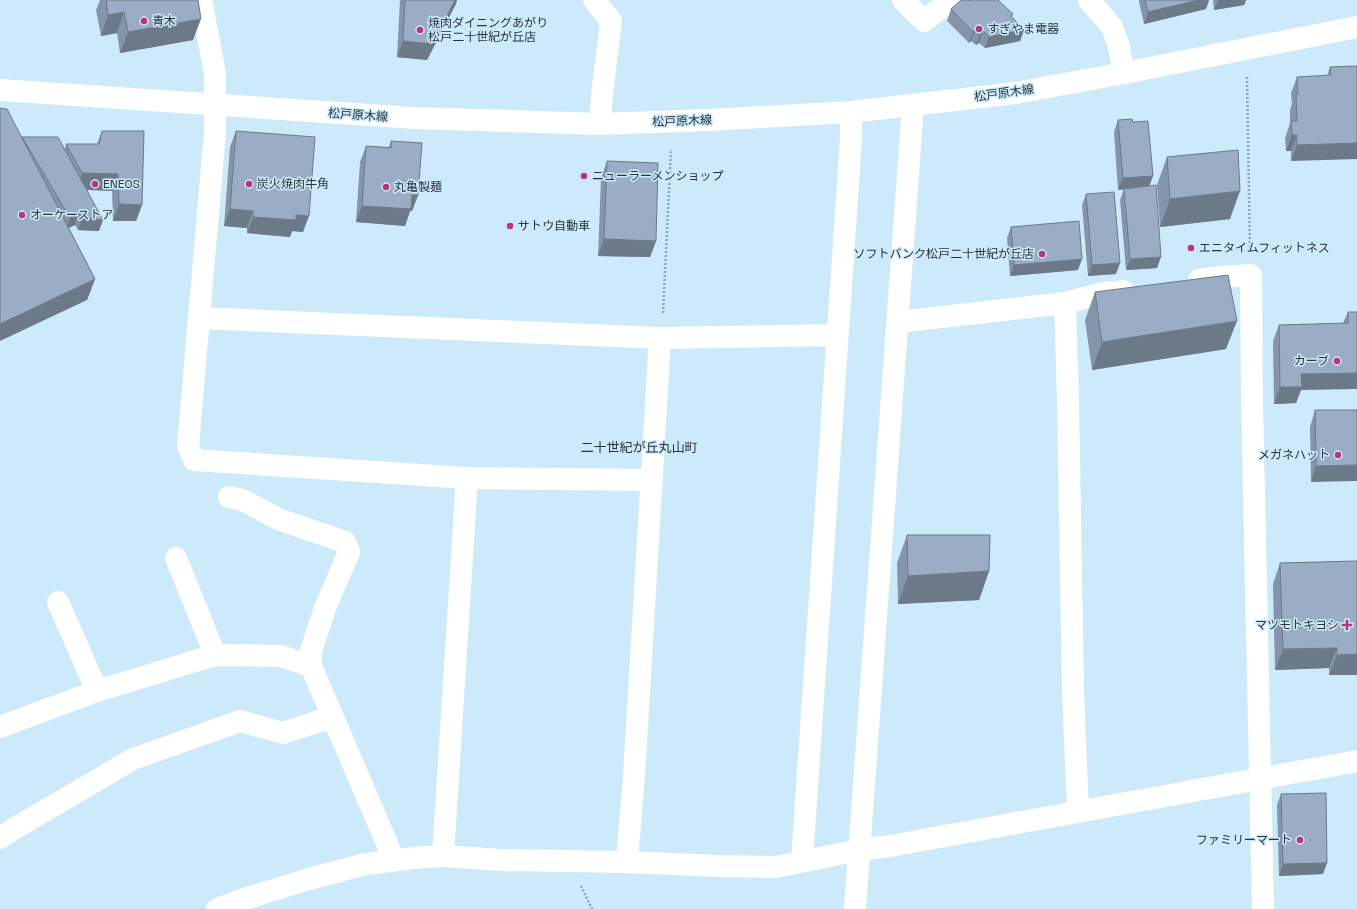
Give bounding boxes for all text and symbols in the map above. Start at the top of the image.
place label: 青木 [152,13,176,29]
place label: 焼肉ダイニングあがり 松戸二十世紀が丘店 [428,15,548,45]
marker: 青木 [139,16,149,26]
place label: すぎやま電器 [987,21,1059,37]
marker: すぎやま電器 [974,24,984,34]
marker: 焼肉ダイニングあがり 松戸二十世紀が丘店 [415,25,425,35]
street label: 松戸原木線 [973,81,1035,105]
street label: 松戸原木線 [328,105,388,125]
street label: 松戸原木線 [652,112,712,130]
place label: ニューラーメンショップ [592,168,724,184]
marker: ニューラーメンショップ [579,171,589,181]
place label: ENEOS [103,176,140,192]
place label: 炭火焼肉牛角 [257,176,329,192]
marker: ENEOS [90,179,100,189]
marker: 炭火焼肉牛角 [244,179,254,189]
place label: 丸亀製麺 [394,179,442,195]
marker: 丸亀製麺 [381,182,391,192]
place label: オーケーストア [30,207,113,223]
marker: オーケーストア [17,210,27,220]
place label: サトウ自動車 [518,218,590,234]
marker: サトウ自動車 [505,221,515,231]
place label: エニタイムフィットネス [1199,240,1330,256]
marker: エニタイムフィットネス [1186,243,1196,253]
place label: ソフトバンク松戸二十世紀が丘店 [853,246,1034,262]
marker: ソフトバンク松戸二十世紀が丘店 [1037,249,1047,259]
place label: カーブ [1294,353,1329,369]
marker: カーブ [1332,356,1342,366]
district label: 二十世紀が丘丸山町 [580,439,698,456]
place label: メガネハット [1258,447,1330,463]
marker: メガネハット [1333,450,1343,460]
place label: マツモトキヨシ [1255,617,1339,633]
marker: マツモトキヨシ [1342,620,1352,630]
place label: ファミリーマート [1196,832,1292,848]
marker: ファミリーマート [1295,835,1305,845]

